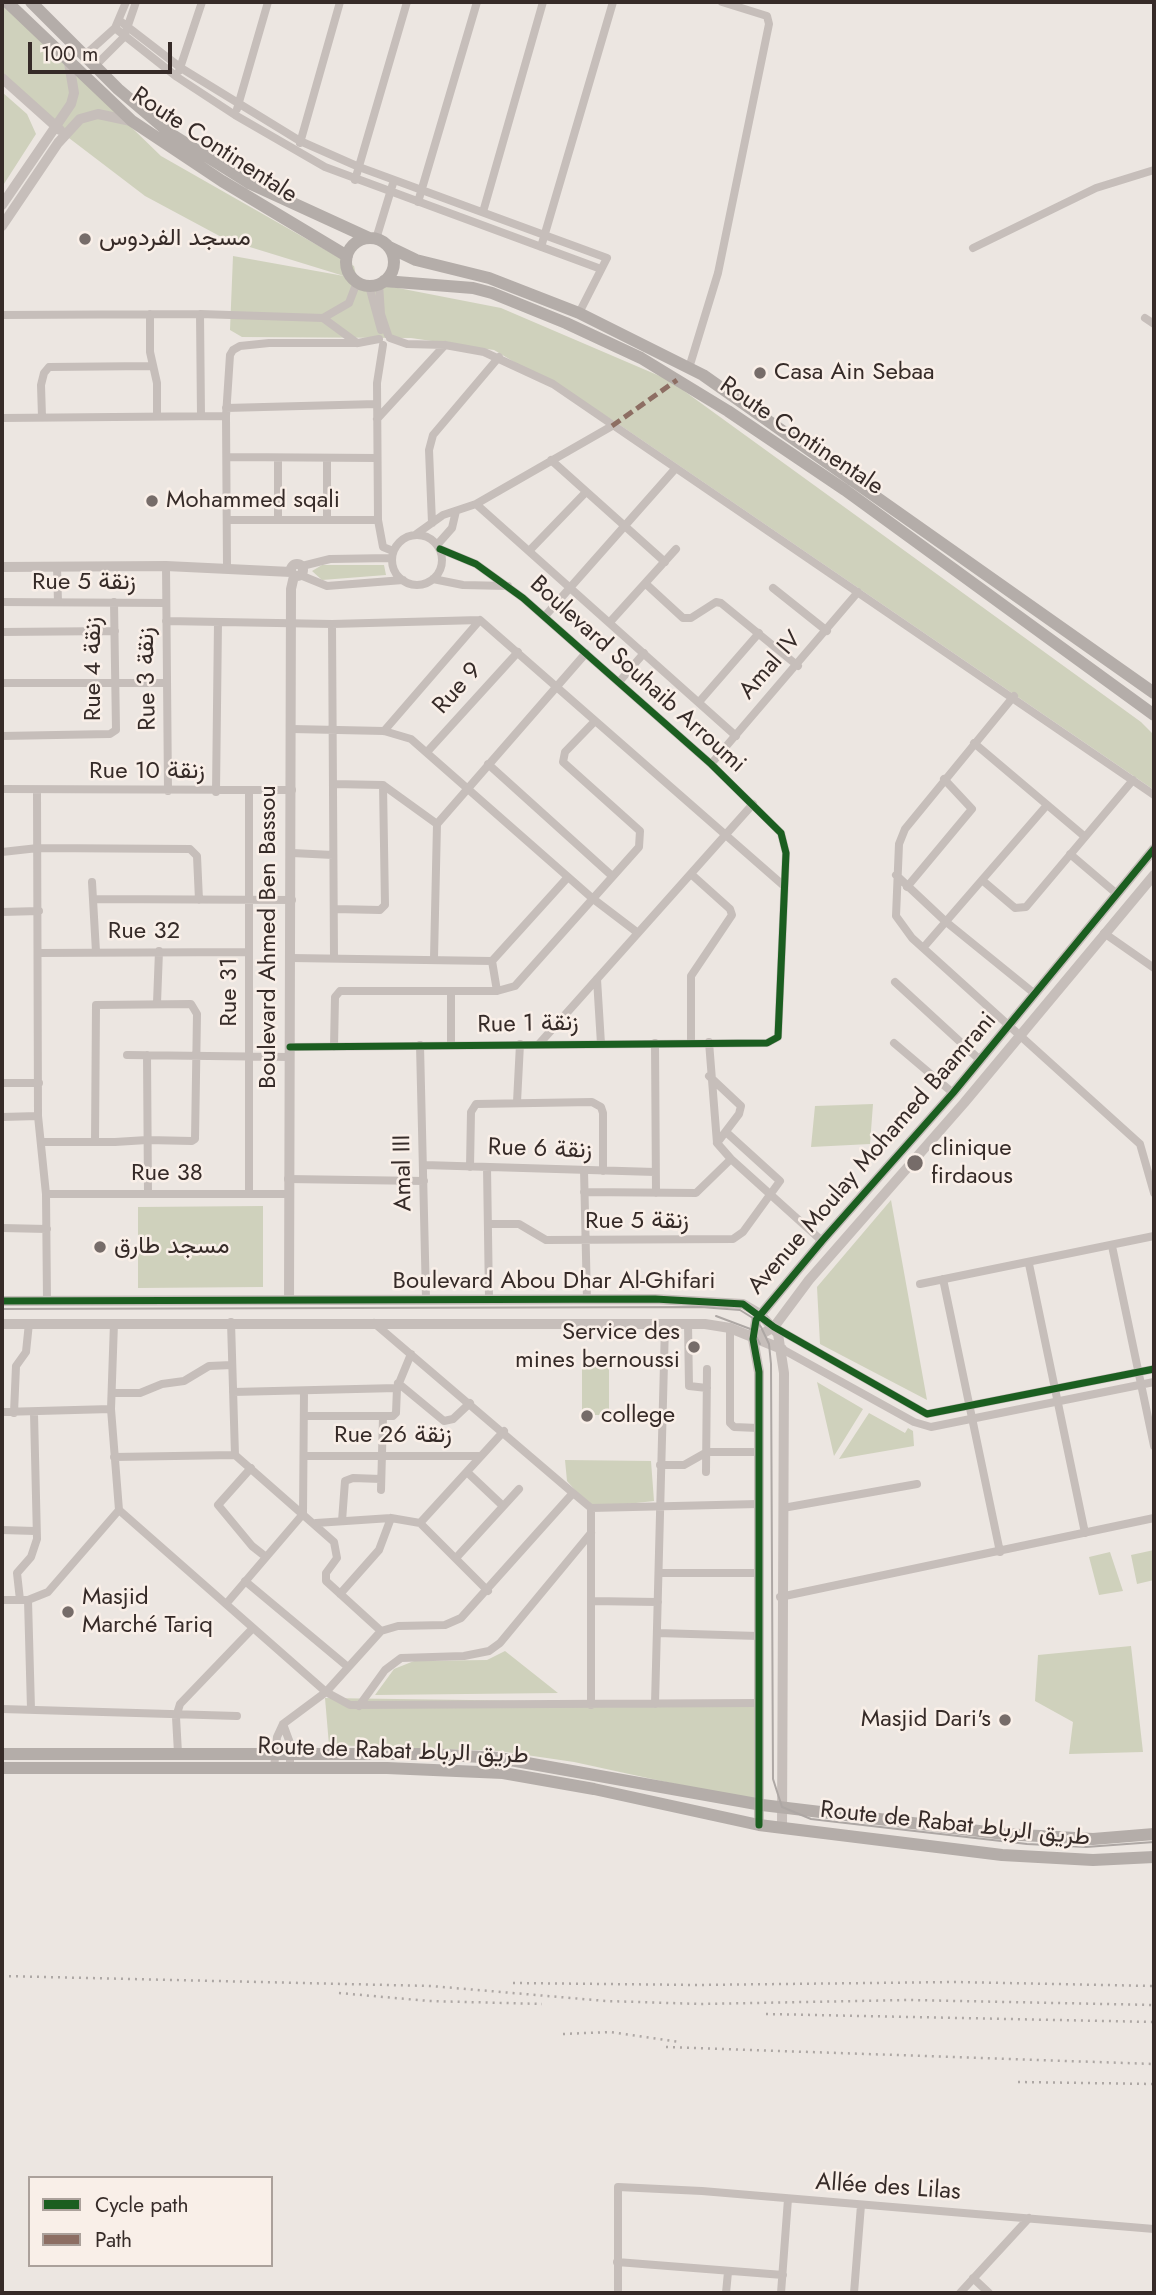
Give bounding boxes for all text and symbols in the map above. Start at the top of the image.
scale bar [32,28,175,72]
text: 100 m [41,39,98,69]
street label: Route Continentale [126,82,302,210]
place label: مسجد الفردوس [99,225,251,253]
marker: مسجد الفردوس [77,231,93,247]
place label: Casa Ain Sebaa [774,359,935,387]
marker: Casa Ain Sebaa [752,365,768,381]
street label: Route Continentale [714,372,888,502]
place label: Mohammed sqali [166,487,340,515]
marker: Mohammed sqali [144,493,160,509]
street label: Rue 5 زنقة [32,569,136,597]
street label: Boulevard Souhaib Arroumi [523,570,751,780]
street label: Rue 4 زنقة [80,617,108,721]
street label: Amal IV [734,626,808,706]
street label: Rue 3 زنقة [133,627,163,731]
street label: Rue 9 [427,657,489,721]
street label: Rue 10 زنقة [89,758,205,786]
street label: Boulevard Ahmed Ben Bassou [255,785,283,1089]
street label: Rue 32 [108,918,180,946]
street label: Rue 31 [216,957,244,1027]
street label: Avenue Moulay Mohamed Baamrani [743,1007,1003,1301]
street label: Rue 1 زنقة [477,1010,579,1040]
street label: Rue 6 زنقة [487,1134,593,1166]
street label: Amal III [389,1135,419,1211]
place label: clinique firdaous [931,1135,1013,1191]
marker: clinique firdaous [905,1153,925,1173]
street label: Rue 38 [131,1160,203,1188]
street label: Rue 5 زنقة [585,1208,689,1236]
place label: مسجد طارق [114,1233,229,1261]
marker: مسجد طارق [92,1239,108,1255]
street label: Boulevard Abou Dhar Al-Ghifari [393,1268,715,1296]
place label: Service des mines bernoussi [515,1319,680,1375]
marker: Service des mines bernoussi [686,1339,702,1355]
place label: college [601,1402,675,1430]
marker: college [579,1408,595,1424]
street label: Rue 26 زنقة [334,1422,452,1450]
place label: Masjid Marché Tariq [82,1584,213,1640]
marker: Masjid Marché Tariq [60,1604,76,1620]
place label: Masjid Dari's [861,1706,991,1734]
marker: Masjid Dari's [997,1712,1013,1728]
street label: Route de Rabat طريق الرباط [257,1733,529,1771]
street label: Route de Rabat طريق الرباط [819,1797,1091,1853]
street label: Allée des Lilas [814,2169,962,2207]
legend [28,2176,273,2267]
text: Cycle path [95,2190,188,2220]
text: Path [95,2225,132,2255]

